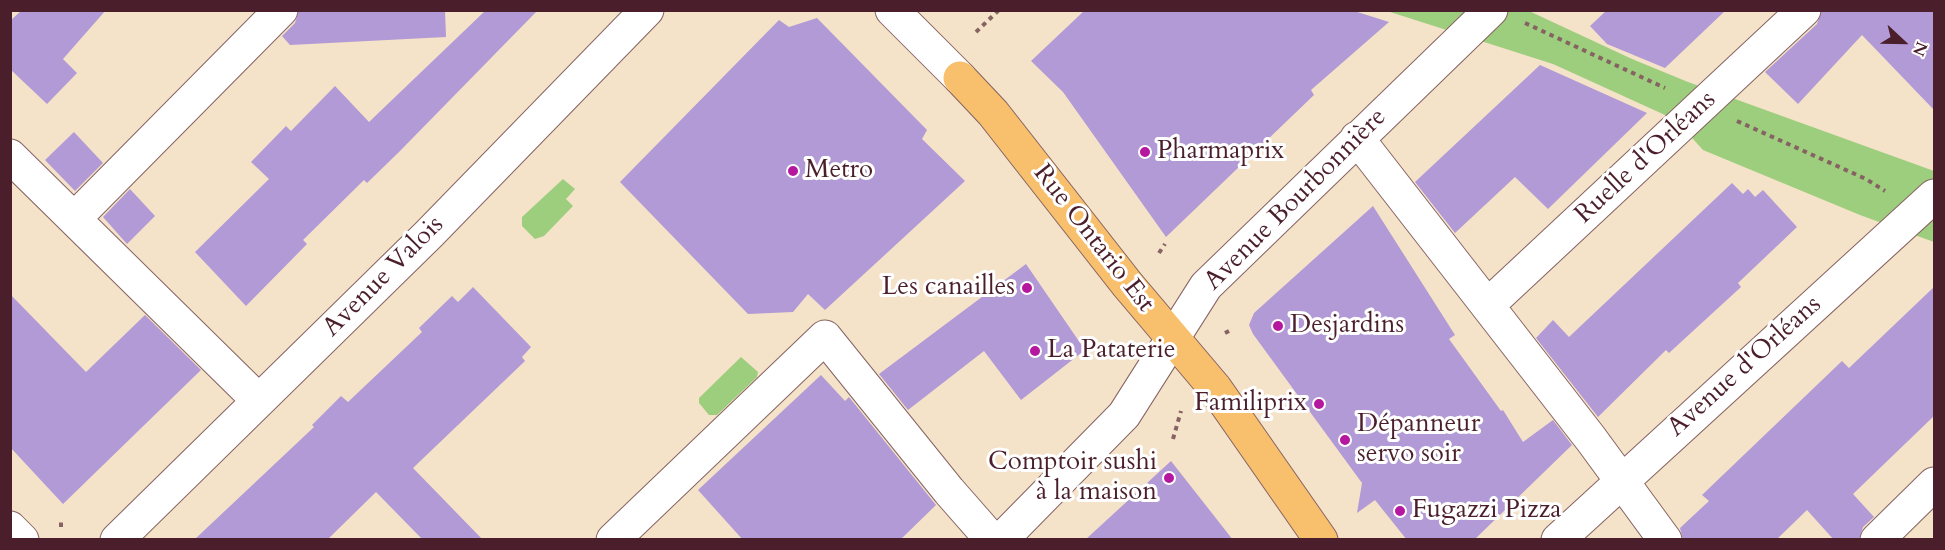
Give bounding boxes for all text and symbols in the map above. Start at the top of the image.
north arrow [1873,12,1933,72]
text: N [1907,38,1932,59]
street label: Ruelle d'Orléans [1569,85,1723,231]
street label: Avenue Bourbonnière [1198,102,1394,298]
place label: Pharmaprix [1157,136,1284,168]
marker: Pharmaprix [1138,145,1152,159]
place label: Metro [805,155,873,187]
street label: Rue Ontario Est [1026,159,1160,319]
marker: Metro [786,164,800,178]
street label: Avenue Valois [317,210,451,344]
place label: Les canailles [882,272,1015,304]
marker: Les canailles [1020,281,1034,295]
street label: Avenue d'Orléans [1662,290,1828,444]
place label: Desjardins [1290,310,1404,342]
marker: Desjardins [1271,319,1285,333]
place label: La Pataterie [1047,335,1176,367]
marker: La Pataterie [1028,344,1042,358]
place label: Familiprix [1194,388,1307,420]
marker: Familiprix [1312,397,1326,411]
place label: Dépanneur servo soir [1357,409,1480,470]
marker: Dépanneur servo soir [1338,433,1352,447]
place label: Comptoir sushi à la maison [988,447,1157,508]
marker: Comptoir sushi à la maison [1162,471,1176,485]
place label: Fugazzi Pizza [1412,495,1562,527]
marker: Fugazzi Pizza [1393,504,1407,518]

